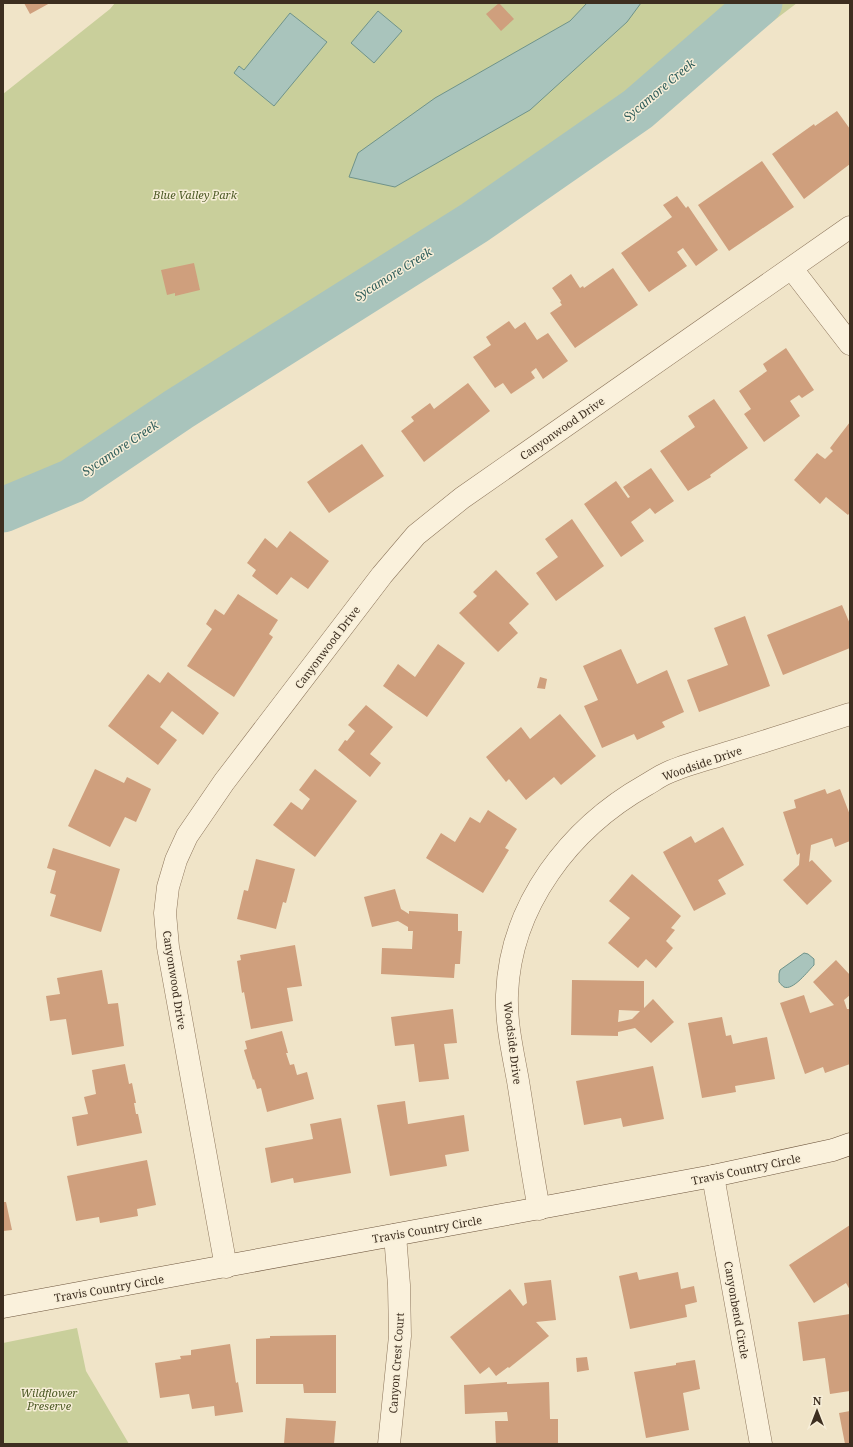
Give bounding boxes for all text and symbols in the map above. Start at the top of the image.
water label: Sycamore Creek [619,54,699,125]
park label: Blue Valley Park [152,187,238,202]
water label: Sycamore Creek [351,243,436,305]
street label: Canyonwood Drive [517,393,607,463]
water label: Sycamore Creek [78,415,163,480]
street label: Canyonwood Drive [291,602,363,692]
street label: Woodside Drive [660,742,744,784]
street label: Canyonwood Drive [160,929,190,1031]
street label: Woodside Drive [500,1001,526,1085]
street label: Travis Country Circle [690,1150,802,1188]
street label: Travis Country Circle [371,1212,483,1246]
street label: Canyonbend Circle [721,1260,753,1360]
street label: Travis Country Circle [53,1271,165,1305]
street label: Canyon Crest Court [385,1312,407,1414]
park label: Wildflower Preserve [21,1385,78,1413]
north arrow [797,1391,837,1431]
text: N [813,1393,822,1408]

